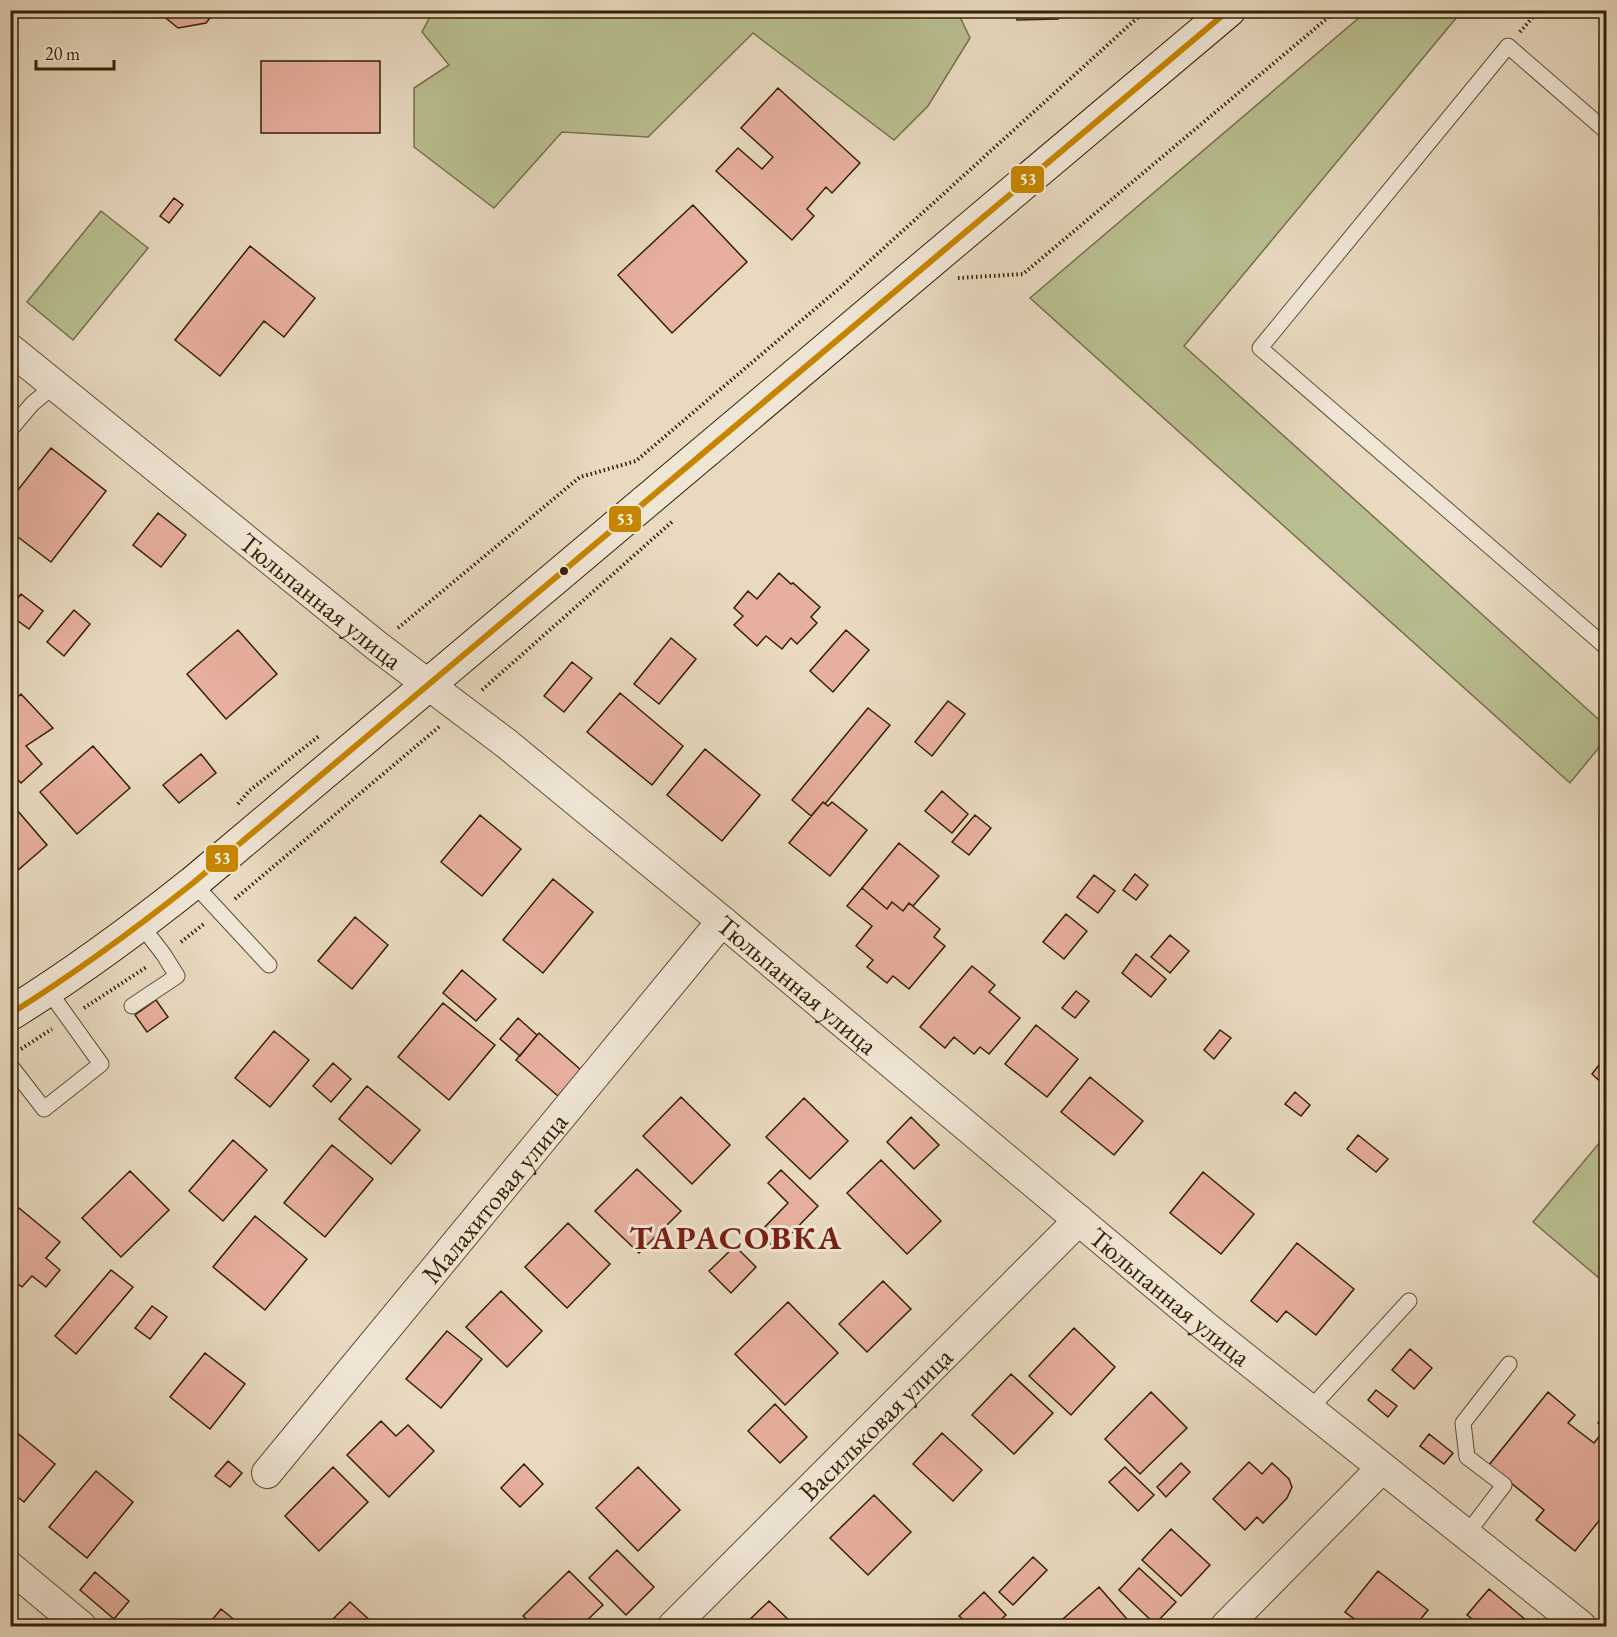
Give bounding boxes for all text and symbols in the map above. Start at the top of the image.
scale bar [36,33,114,71]
text: 20 m [45,42,80,65]
line badge: 53 [1010,165,1045,194]
text: 53 [1020,169,1036,190]
line badge: 53 [608,505,642,533]
text: 53 [617,509,633,530]
street label: Тюльпанная улица [232,524,410,677]
unlabelled marker [558,565,570,577]
line badge: 53 [205,844,239,873]
text: 53 [214,848,230,869]
street label: Тюльпанная улица [710,907,886,1062]
street label: Малахитовая улица [413,1105,575,1290]
district label: ТАРАСОВКА [629,1216,843,1259]
street label: Тюльпанная улица [1082,1219,1258,1374]
street label: Васильковая улица [791,1339,960,1508]

